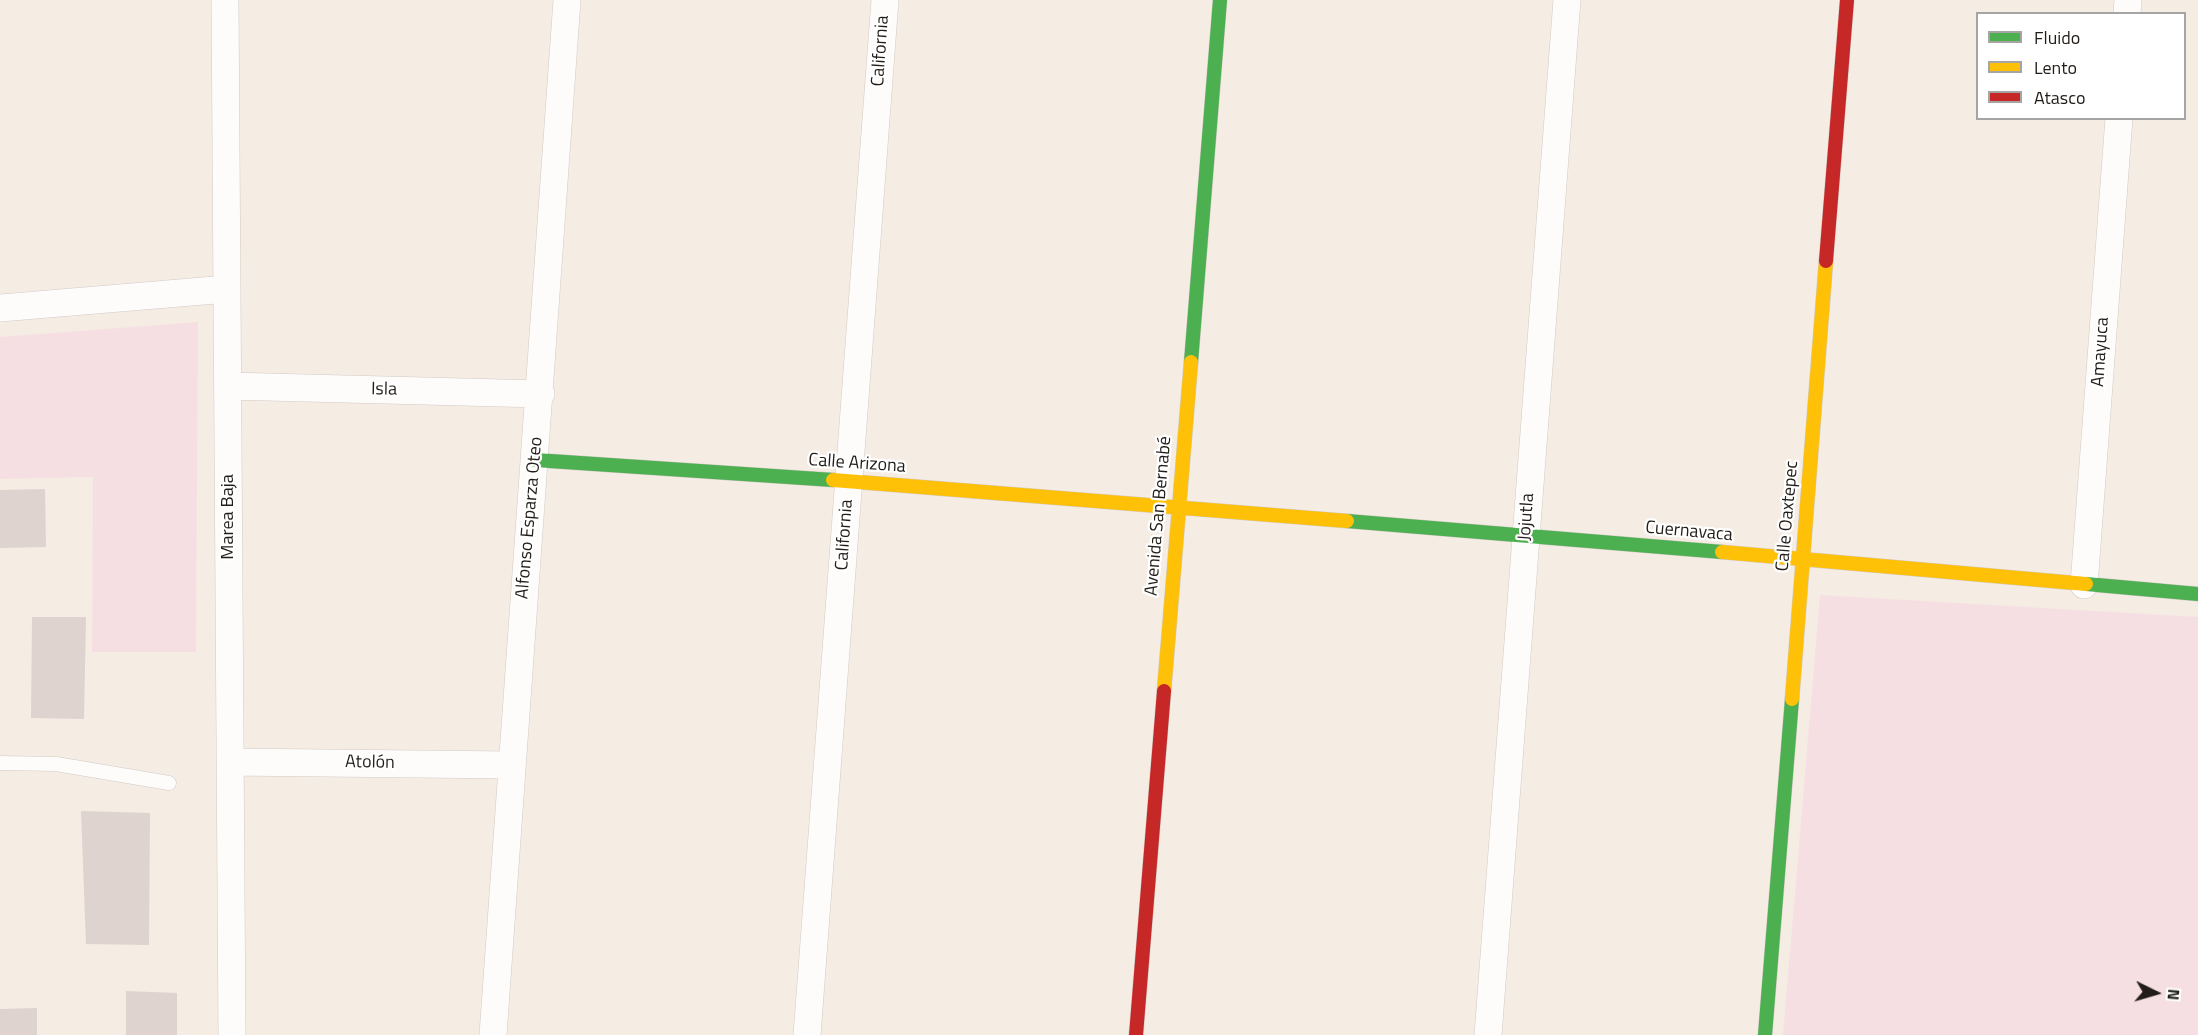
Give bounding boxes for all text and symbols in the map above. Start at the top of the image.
legend [1976,12,2186,120]
street label: California [868,15,894,87]
text: Fluido [2034,24,2080,51]
text: Lento [2034,54,2077,81]
text: Atasco [2034,84,2085,111]
street label: Amayuca [2088,316,2114,388]
street label: Isla [371,379,397,401]
street label: Avenida San Bernabé [1141,435,1177,597]
street label: Alfonso Esparza Oteo [512,436,548,600]
street label: Calle Arizona [808,450,906,478]
street label: Calle Oaxtepec [1772,460,1804,572]
street label: Marea Baja [218,474,240,560]
street label: Jojutla [1515,492,1539,542]
street label: California [832,499,858,571]
street label: Cuernavaca [1644,517,1734,547]
street label: Atolón [345,752,395,774]
north arrow [2126,963,2186,1023]
text: N [2161,988,2186,1001]

